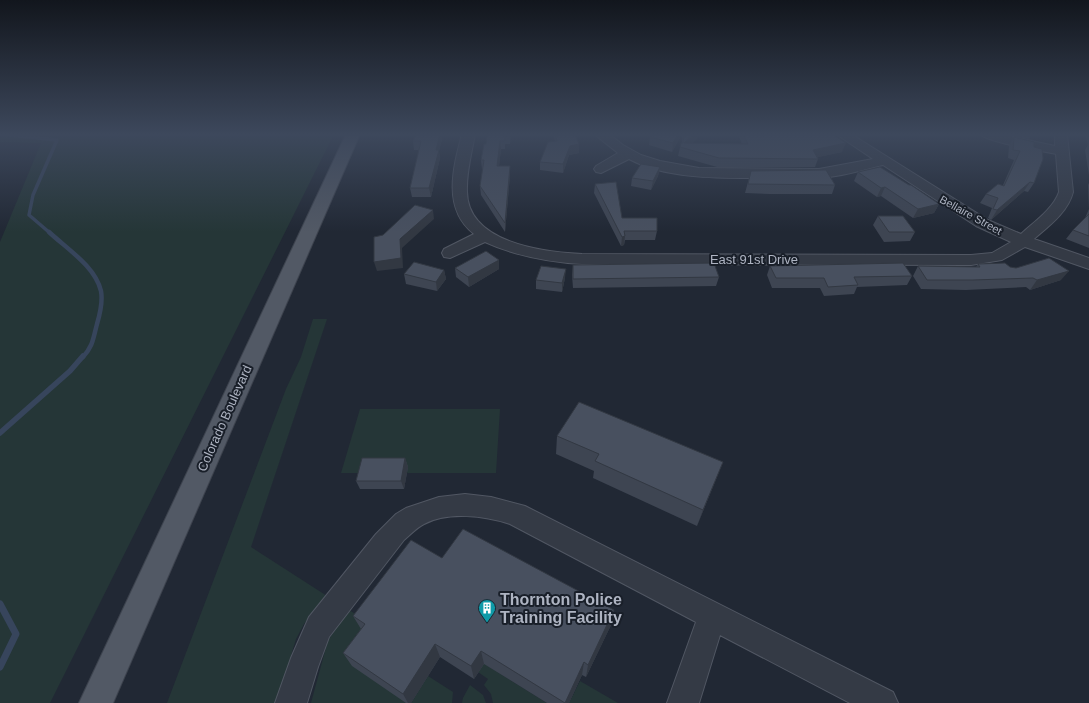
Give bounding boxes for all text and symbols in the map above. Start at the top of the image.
street label: Bellaire Street [938,193,1004,237]
street label: East 91st Drive [710,252,798,267]
street label: Colorado Boulevard [194,363,255,474]
place label: Thornton Police Training Facility [500,591,622,626]
building icon: Thornton Police Training Facility [477,598,497,623]

